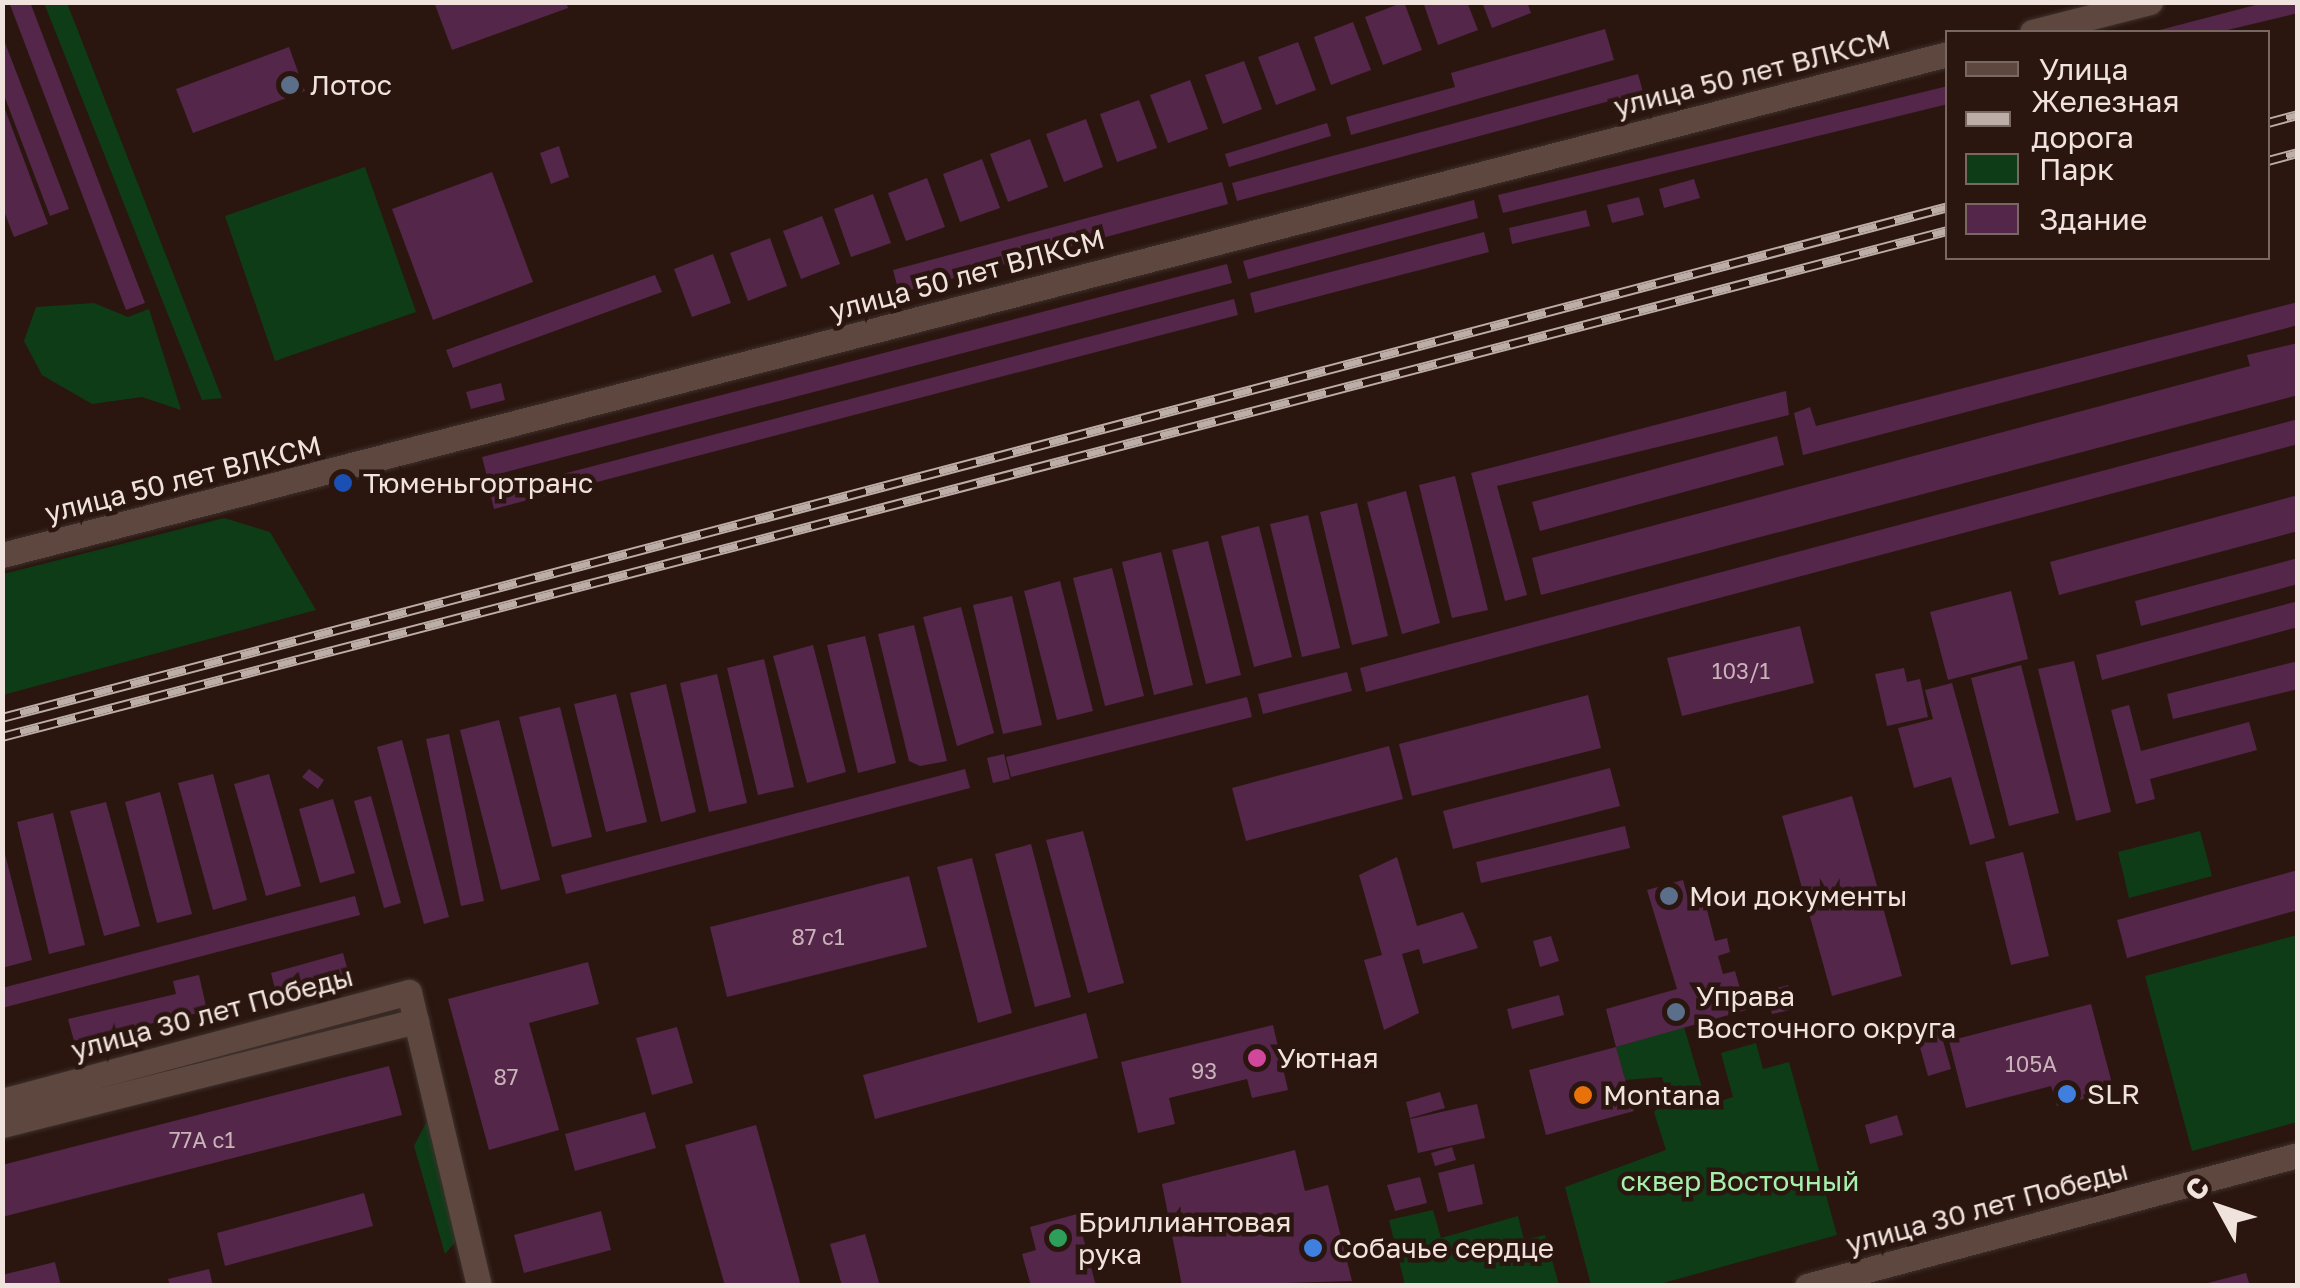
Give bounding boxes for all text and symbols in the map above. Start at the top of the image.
street label: улица 50 лет ВЛКСМ [1610,22,1894,124]
legend [1945,30,2270,260]
text: Улица [2039,51,2128,87]
place label: Лотос [310,68,392,102]
marker: Лотос [279,74,301,96]
text: Железная дорога [2031,83,2180,155]
text: Парк [2039,151,2114,187]
text: Здание [2039,201,2147,237]
street label: улица 50 лет ВЛКСМ [826,222,1108,328]
street label: улица 50 лет ВЛКСМ [41,428,325,530]
place label: Тюменьгортранс [363,466,593,500]
marker: Тюменьгортранс [332,472,354,494]
house number: 103/1 [1712,658,1770,684]
place label: Мои документы [1689,879,1907,913]
marker: Мои документы [1658,885,1680,907]
house number: 87 с1 [791,924,845,950]
street label: улица 30 лет Победы [67,959,357,1067]
place label: Управа Восточного округа [1696,979,1956,1045]
marker: Управа Восточного округа [1665,1001,1687,1023]
place label: Уютная [1277,1041,1379,1075]
marker: Уютная [1246,1047,1268,1069]
house number: 105А [2005,1051,2057,1077]
house number: 93 [1191,1058,1217,1084]
house number: 87 [493,1064,519,1090]
place label: SLR [2087,1077,2140,1111]
place label: Montana [1603,1078,1721,1112]
marker: SLR [2056,1083,2078,1105]
marker: Montana [1572,1084,1594,1106]
house number: 77А с1 [169,1127,235,1153]
street label: улица 30 лет Победы [1842,1153,2132,1261]
north arrow [2170,1158,2270,1258]
park label: сквер Восточный [1621,1164,1859,1198]
text: С [2178,1170,2216,1207]
place label: Бриллиантовая рука [1078,1205,1291,1271]
marker: Бриллиантовая рука [1047,1227,1069,1249]
place label: Собачье сердце [1333,1231,1554,1265]
marker: Собачье сердце [1302,1237,1324,1259]

